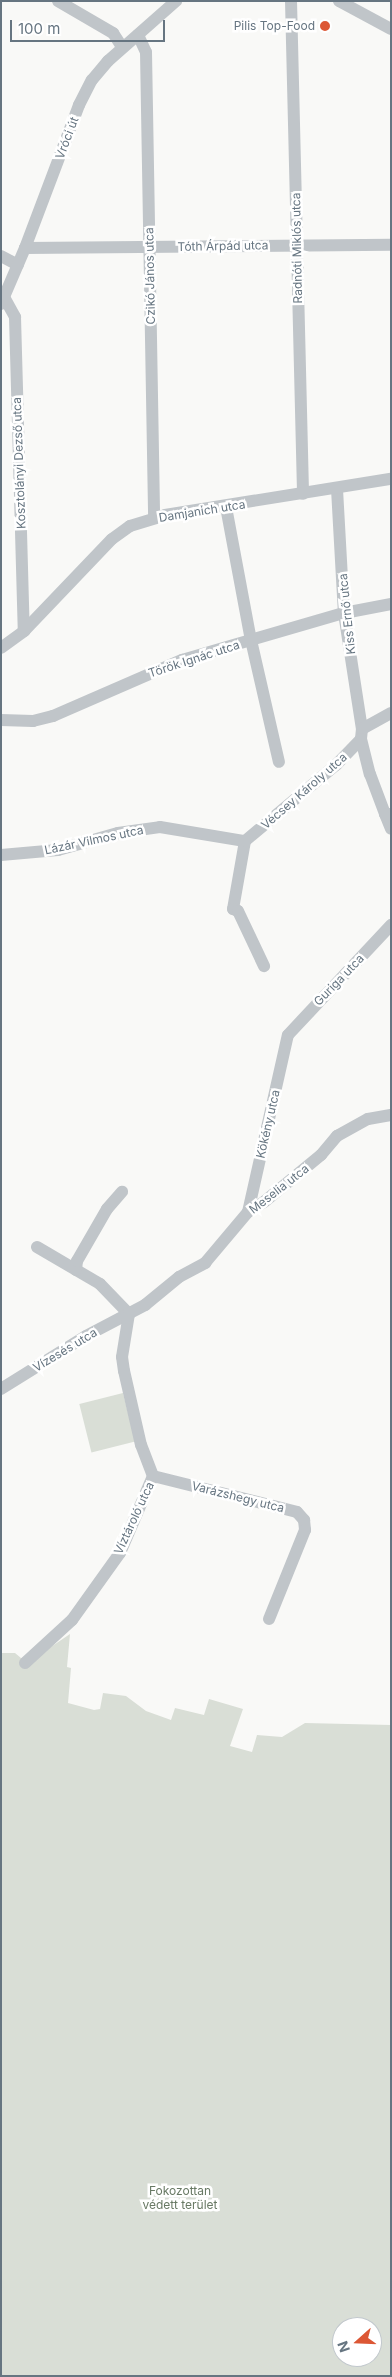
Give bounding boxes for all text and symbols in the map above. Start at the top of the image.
scale bar [12,10,168,42]
text: 100 m [18,19,60,38]
place label: Pilis Top-Food [234,19,315,33]
marker: Pilis Top-Food [319,20,331,32]
street label: Vróci út [52,115,82,161]
street label: Radnóti Miklós utca [289,192,305,304]
street label: Czikó János utca [142,227,158,325]
street label: Tóth Árpád utca [177,238,269,254]
street label: Kosztolányi Dezső utca [10,397,28,529]
street label: Damjanich utca [158,497,246,525]
street label: Kiss Ernő utca [336,573,358,655]
street label: Török Ignác utca [147,637,241,681]
street label: Vécsey Károly utca [258,750,350,832]
street label: Lázár Vilmos utca [43,822,145,858]
street label: Guriga utca [311,951,367,1009]
street label: Kökény utca [253,1088,283,1160]
street label: Meselia utca [246,1161,312,1217]
street label: Vízesés utca [30,1325,100,1375]
street label: Varázshegy utca [190,1479,286,1515]
street label: Víztároló utca [111,1480,157,1556]
park label: Fokozottan védett terület [142,2184,218,2212]
north arrow [332,2317,382,2367]
text: N [334,2339,353,2355]

